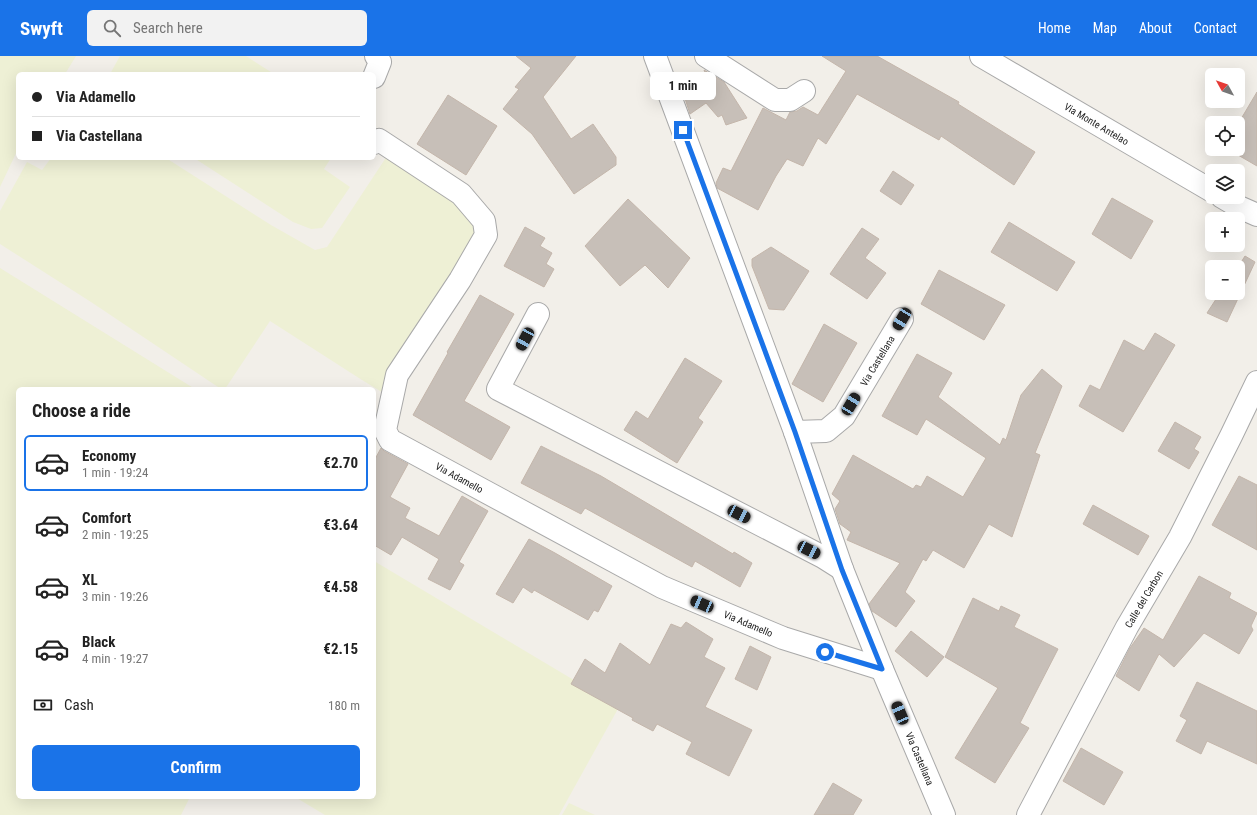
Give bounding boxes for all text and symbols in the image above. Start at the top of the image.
search box [87,10,367,46]
text: Swyft [20,17,63,40]
icon: search [101,17,123,39]
text: Search here [133,19,203,37]
text: Home [1038,20,1071,36]
text: Map [1093,20,1117,36]
text: About [1139,20,1172,36]
text: Contact [1194,20,1237,36]
north arrow [1205,68,1245,108]
map controls [1205,68,1245,300]
callout: 1 min [650,72,716,100]
text: 1 min [669,78,697,93]
text: Via Adamello [56,88,136,106]
street label: Via Monte Antelao [1062,101,1131,147]
button: locate [1205,116,1245,156]
route end [674,121,692,139]
text: Via Castellana [56,127,142,145]
button: layers [1205,164,1245,204]
button: + [1205,212,1245,252]
button: − [1205,260,1245,300]
car [891,306,913,332]
car [514,326,536,352]
street label: Via Castellana [858,334,897,388]
car [840,391,862,417]
text: Choose a ride [32,400,131,421]
icon: car [34,445,70,481]
text: Economy [82,447,136,465]
text: €2.70 [323,454,358,472]
street label: Via Adamello [434,461,485,495]
text: 1 min · 19:24 [82,465,148,480]
car [726,503,752,525]
icon: car [34,507,70,543]
text: Comfort [82,509,131,527]
text: €3.64 [323,516,358,534]
text: 2 min · 19:25 [82,527,148,542]
car [796,539,822,561]
street label: Calle del Carbon [1123,568,1165,630]
icon: car [34,569,70,605]
text: XL [82,571,98,589]
text: €4.58 [323,578,358,596]
text: 3 min · 19:26 [82,589,148,604]
car [689,594,715,614]
street label: Via Adamello [722,609,774,639]
icon: car [34,631,70,667]
text: Black [82,633,115,651]
text: €2.15 [323,640,358,658]
route start [816,643,834,661]
text: 4 min · 19:27 [82,651,148,666]
icon: cash [32,694,54,716]
text: Cash [64,696,94,714]
text: 180 m [328,698,360,713]
car [890,700,910,726]
street label: Via Castellana [903,730,936,787]
button: Confirm [32,745,360,791]

